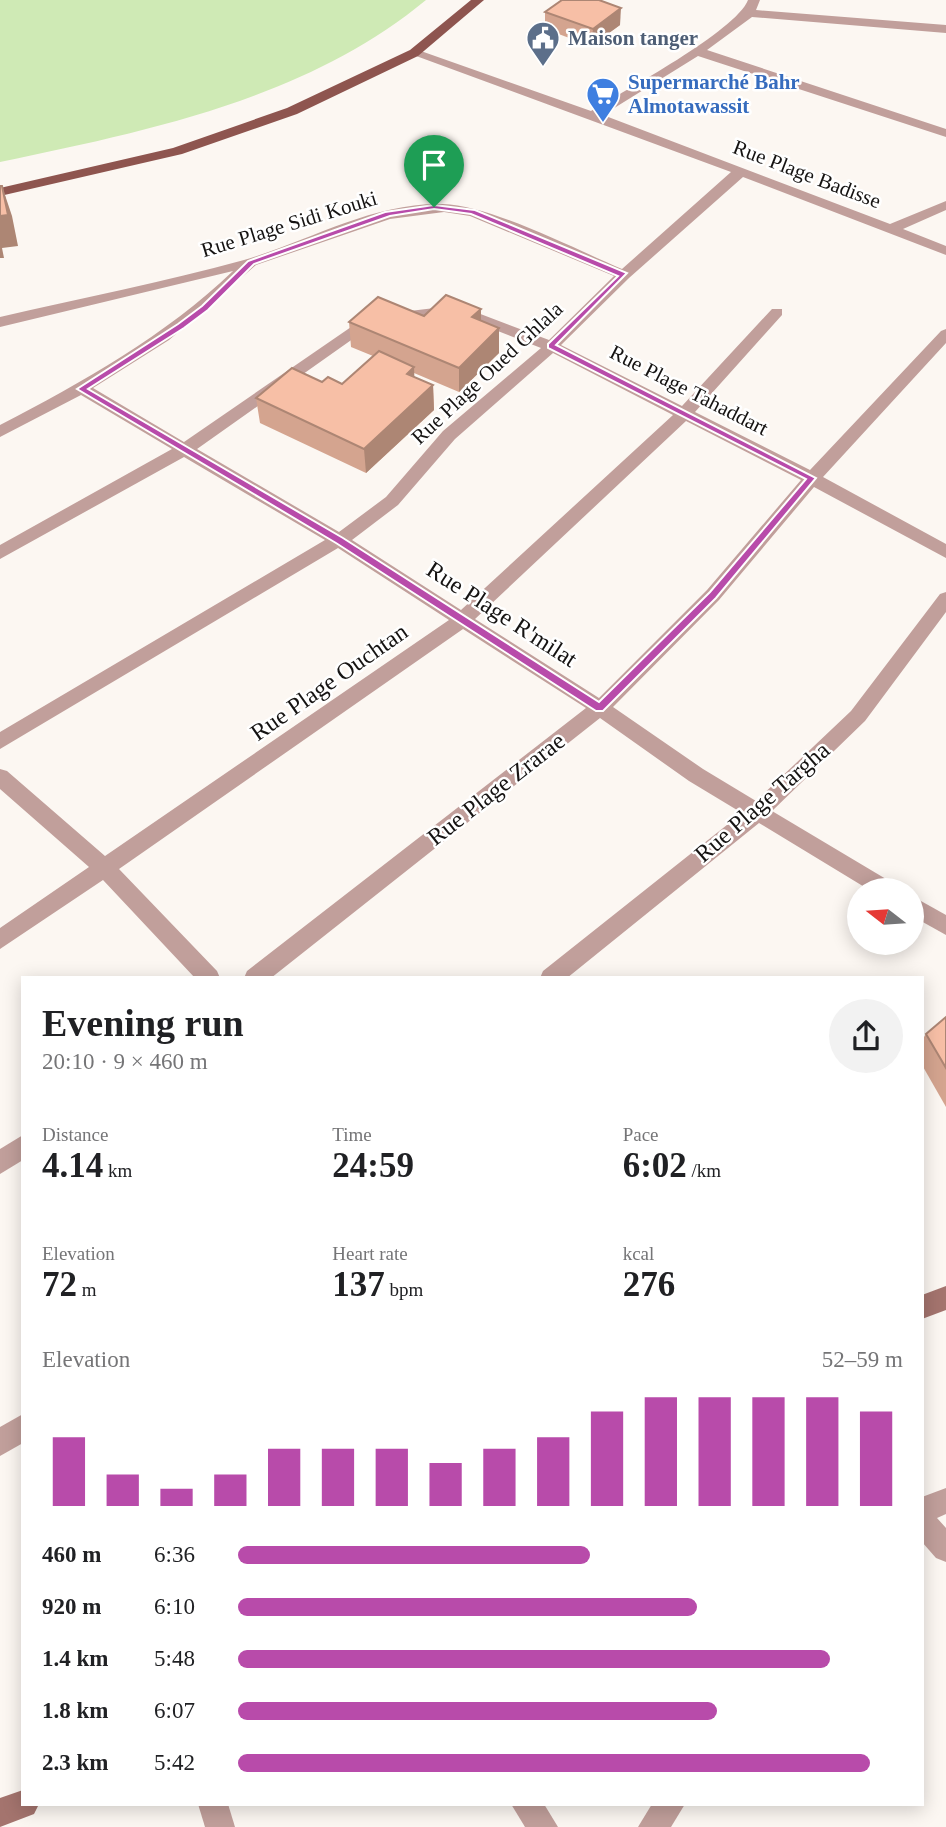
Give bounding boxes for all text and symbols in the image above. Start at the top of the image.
public building icon: Maison tanger [524,19,562,68]
place label: Maison tanger [568,26,698,50]
place label: Supermarché Bahr Almotawassit [628,70,800,118]
supermarket icon: Supermarché Bahr Almotawassit [584,75,622,124]
pin [404,135,464,207]
street label: Rue Plage Badisse [730,135,884,213]
icon: arrive [415,146,453,184]
street label: Rue Plage Sidi Kouki [198,186,380,262]
street label: Rue Plage Oued Ghlala [407,296,568,449]
street label: Rue Plage Tahaddart [606,340,772,440]
street label: Rue Plage R'milat [422,556,582,672]
street label: Rue Plage Ouchtan [246,618,412,746]
street label: Rue Plage Zrarae [422,727,570,851]
street label: Rue Plage Targha [690,736,835,867]
north arrow [847,878,924,956]
map controls [847,878,924,955]
button: share [829,999,903,1073]
text: Evening run [42,1002,244,1044]
text: 20:10 · 9 × 460 m [42,1049,208,1074]
text: Distance [42,1124,108,1145]
text: Time [332,1124,372,1145]
text: Pace [623,1124,659,1145]
text: 4.14 [42,1146,103,1185]
text: 24:59 [332,1146,414,1185]
text: 6:02 [623,1146,687,1185]
text: km [103,1160,132,1181]
text: /km [687,1160,721,1181]
text: Elevation [42,1243,115,1264]
text: Heart rate [332,1243,408,1264]
text: kcal [623,1243,654,1264]
text: 72 [42,1265,77,1304]
text: 137 [332,1265,385,1304]
text: 276 [623,1265,675,1304]
text: m [77,1279,97,1300]
text: bpm [385,1279,423,1300]
text: Elevation [42,1347,130,1372]
text: 52–59 m [822,1347,903,1372]
text: 460 m [42,1542,101,1567]
text: 6:36 [154,1542,195,1567]
text: 920 m [42,1594,101,1619]
text: 6:10 [154,1594,195,1619]
text: 1.4 km [42,1646,108,1671]
text: 5:48 [154,1646,195,1671]
text: 1.8 km [42,1698,108,1723]
text: 6:07 [154,1698,195,1723]
text: 2.3 km [42,1750,108,1775]
text: 5:42 [154,1750,195,1775]

